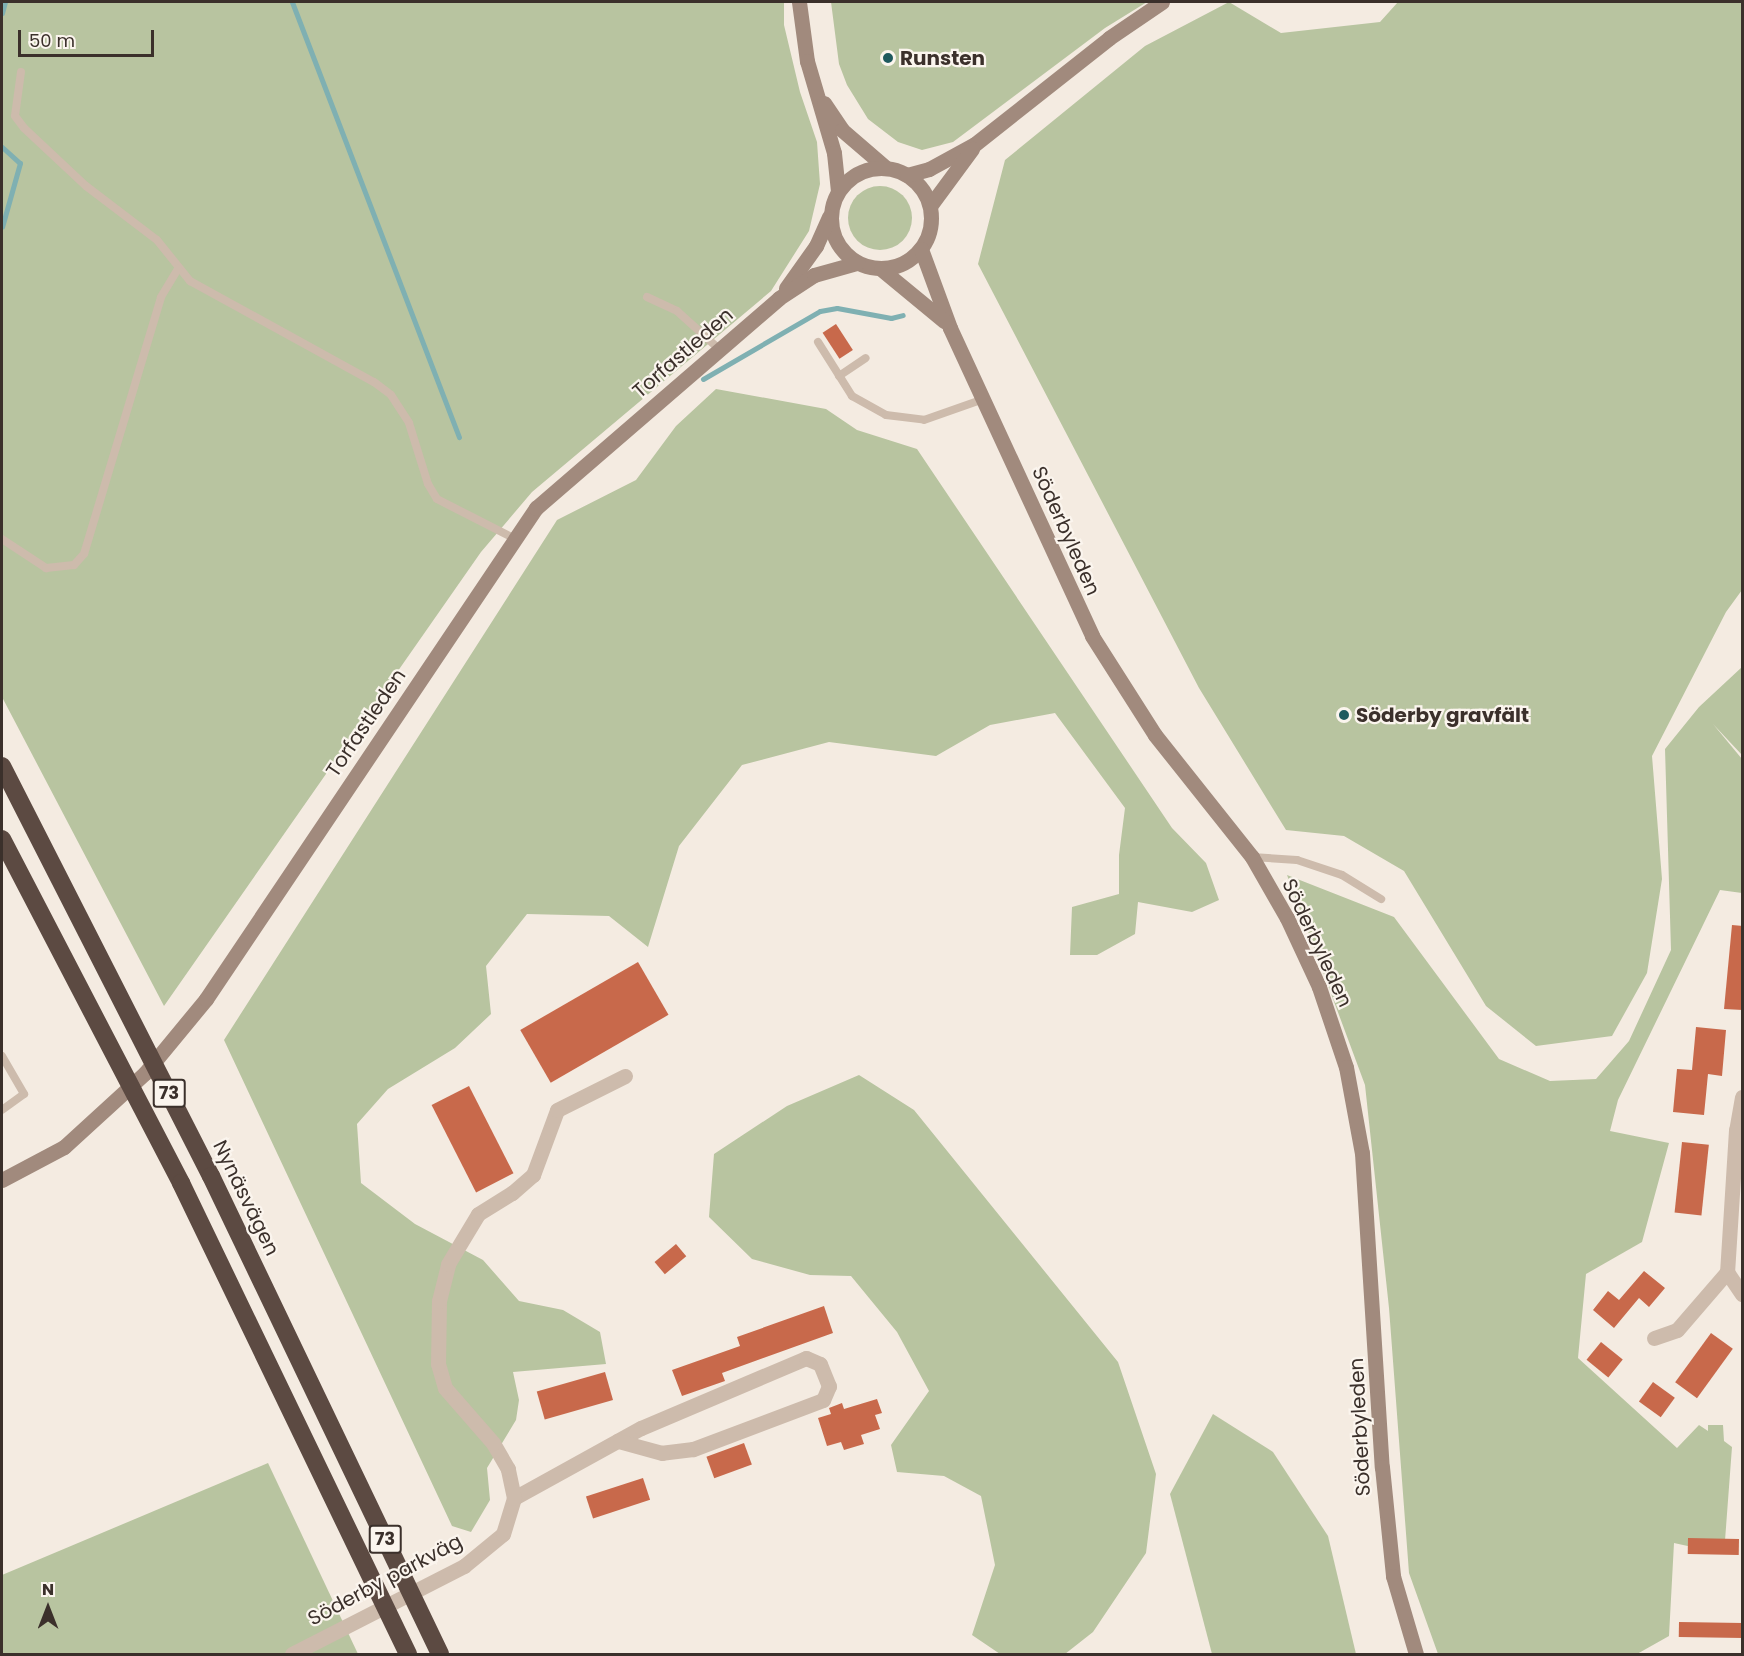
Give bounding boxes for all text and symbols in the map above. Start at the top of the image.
scale bar [21,18,158,56]
text: 50 m [29,28,75,53]
place label: Runsten [900,46,985,70]
marker: Runsten [881,51,895,65]
street label: Torfastleden [628,303,738,403]
street label: Söderbyleden [1027,463,1105,599]
street label: Torfastleden [321,664,411,782]
place label: Söderby gravfält [1356,703,1529,727]
marker: Söderby gravfält [1337,708,1351,722]
street label: Söderbyleden [1277,875,1357,1011]
road number: 73 [152,1078,186,1108]
street label: Nynäsvägen [208,1136,284,1260]
street label: Söderbyleden [1344,1357,1376,1497]
road number: 73 [368,1524,402,1554]
street label: Söderby parkväg [304,1529,466,1631]
north arrow [18,1578,78,1638]
text: N [42,1578,54,1601]

